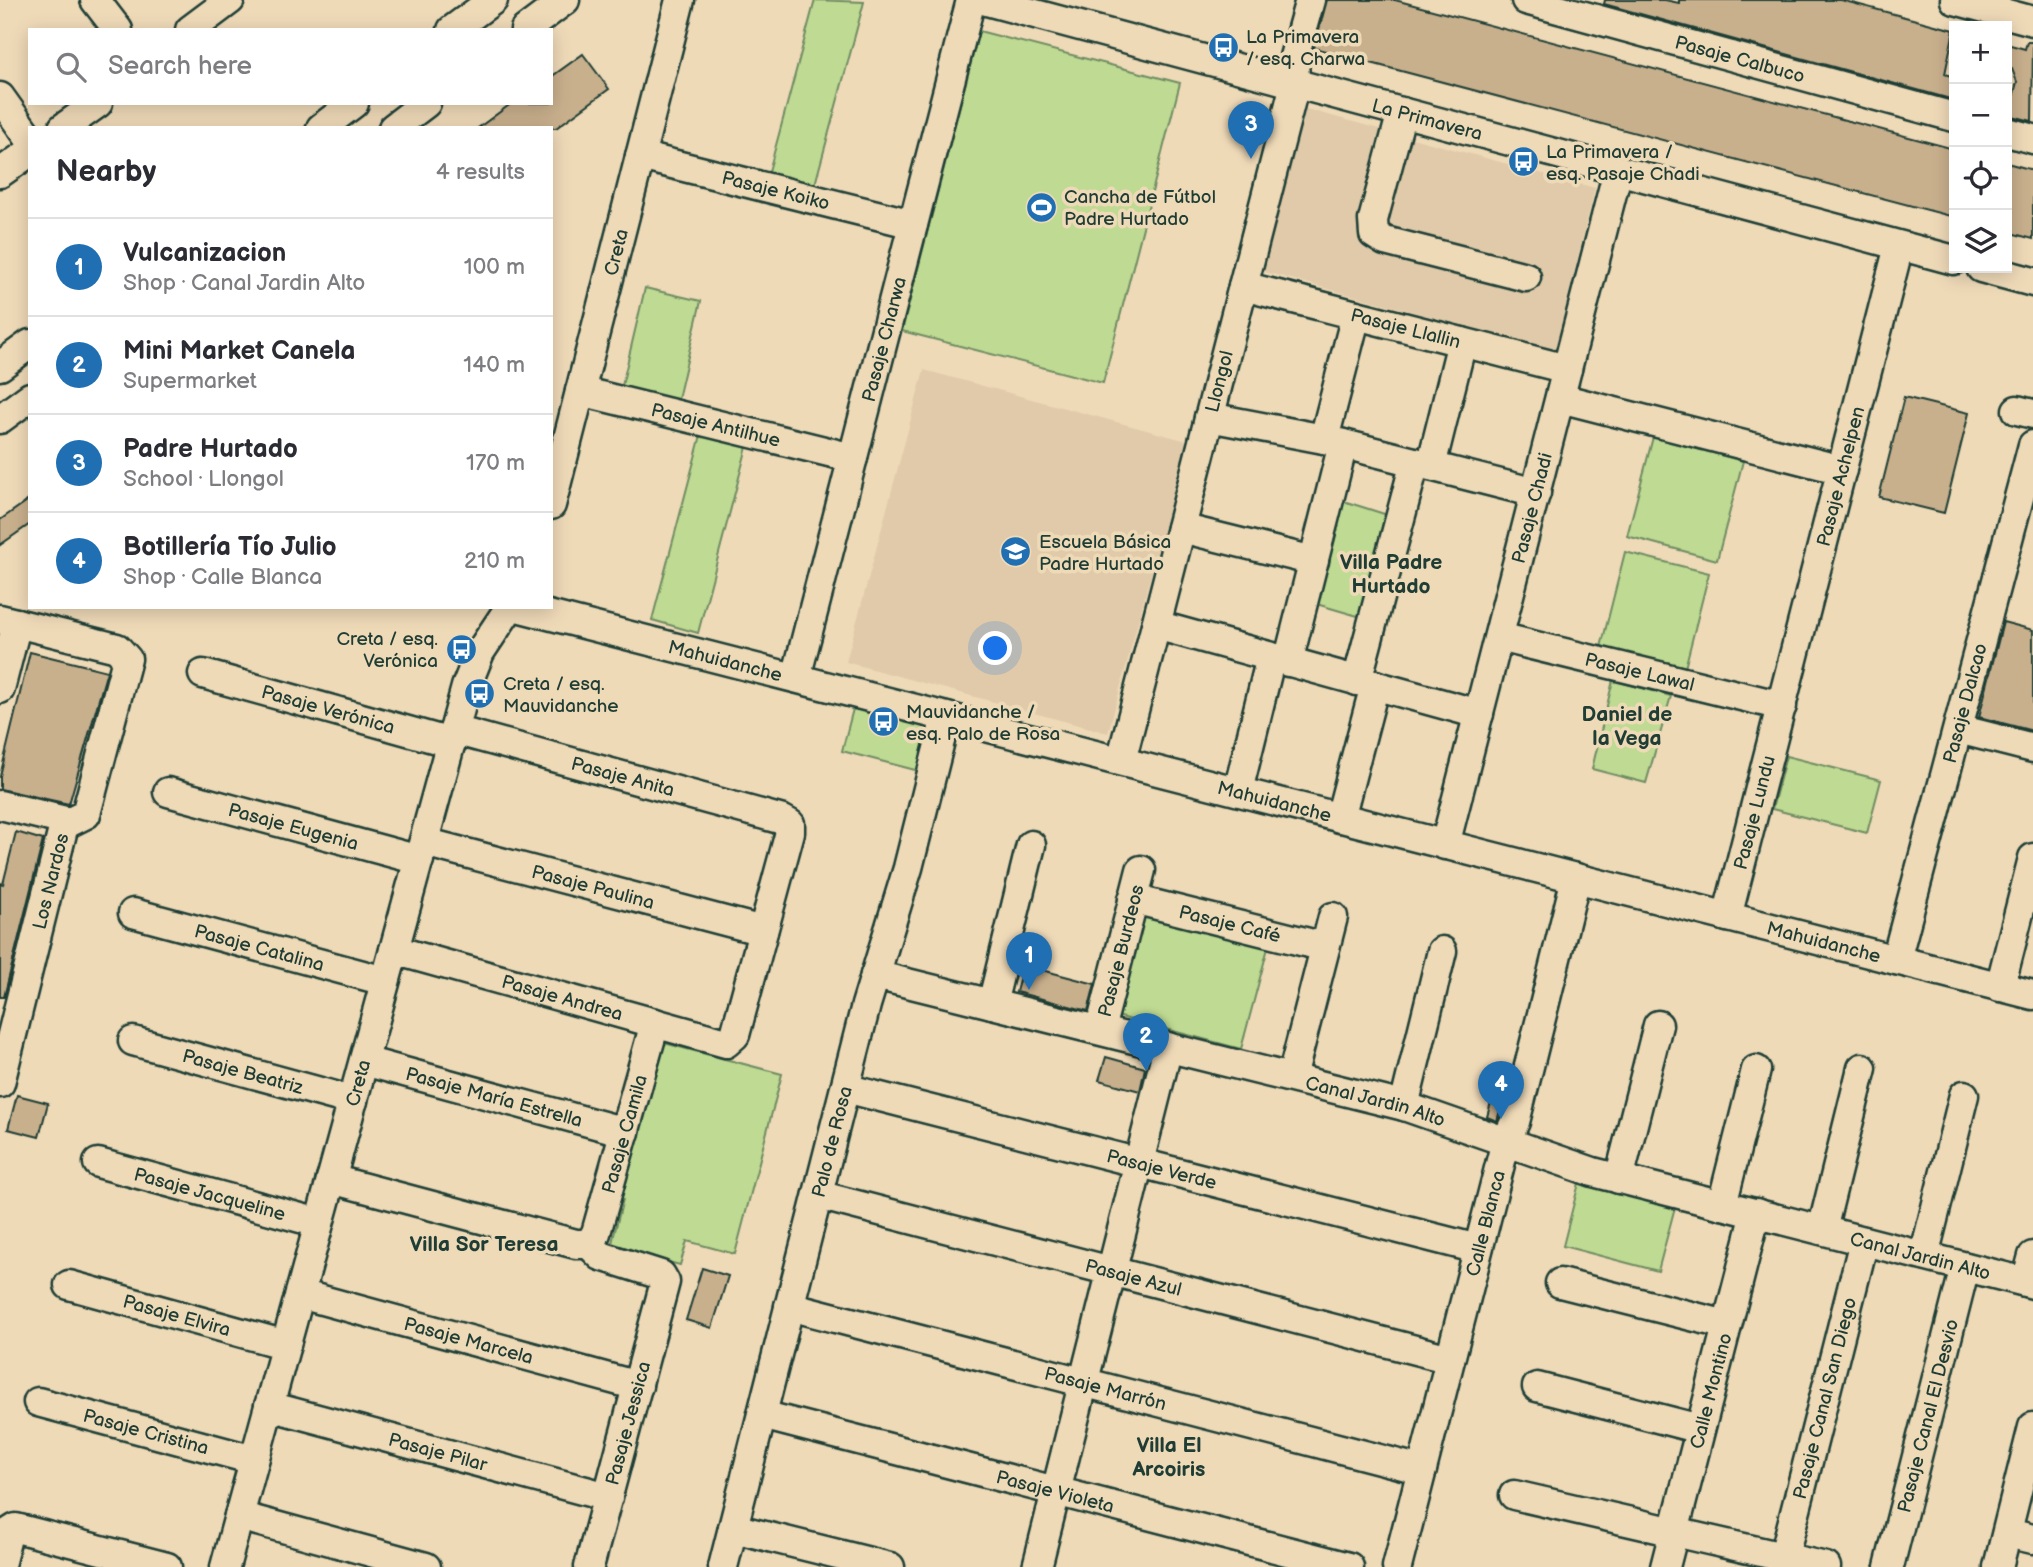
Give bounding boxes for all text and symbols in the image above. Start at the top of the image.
map controls [1949,21,2012,273]
button: + [1949,21,2012,84]
place label: La Primavera / esq. Charwa [1246,26,1365,71]
search box [28,28,553,105]
bus stop icon: La Primavera / esq. Charwa [1206,30,1240,64]
street label: Pasaje Calbuco [1672,31,1807,89]
icon: search [52,48,90,86]
text: Search here [108,51,252,82]
button: − [1949,84,2012,147]
street label: La Primavera [1369,95,1485,146]
pin: 3 [1228,101,1274,159]
place label: La Primavera / esq. Pasaje Chadi [1546,141,1700,186]
bus stop icon: La Primavera / esq. Pasaje Chadi [1506,145,1540,179]
button: locate [1949,147,2012,210]
text: Nearby [56,154,156,190]
text: 4 results [436,158,525,186]
street label: Pasaje Koiko [719,167,832,216]
place label: Cancha de Fútbol Padre Hurtado [1064,186,1216,231]
sports icon: Cancha de Fútbol Padre Hurtado [1024,190,1058,224]
button: layers [1949,210,2012,273]
street label: Creta [600,227,634,278]
text: Vulcanizacion [123,238,286,269]
text: 1 [74,253,84,281]
text: 100 m [464,253,525,281]
text: Shop · Canal Jardin Alto [123,269,365,297]
street label: Pasaje Charwa [858,275,912,404]
street label: Pasaje Llallin [1348,304,1463,354]
text: Mini Market Canela [123,336,355,367]
street label: Llongol [1201,349,1239,415]
text: 2 [72,351,86,379]
text: 140 m [463,351,525,379]
text: Supermarket [123,367,257,395]
street label: Pasaje Antilhue [649,399,783,453]
street label: Pasaje Achelpen [1812,404,1870,549]
text: Padre Hurtado [123,434,298,465]
text: 3 [72,449,86,477]
text: 170 m [466,449,525,477]
street label: Pasaje Chadi [1508,451,1558,566]
text: School · Llongol [123,465,284,493]
place label: Escuela Básica Padre Hurtado [1039,531,1171,576]
text: Botillería Tío Julio [123,532,337,563]
school or university icon: Escuela Básica Padre Hurtado [999,535,1033,569]
text: 4 [72,547,86,575]
text: 210 m [464,547,525,575]
district label: Villa Padre Hurtado [1340,550,1442,599]
text: Shop · Calle Blanca [123,563,322,591]
place label: Creta / esq. Verónica [336,628,438,673]
your location [978,631,1012,665]
bus stop icon: Creta / esq. Verónica [444,632,478,666]
street label: Mahuidanche [665,636,784,687]
street label: Pasaje Dalcao [1939,641,1993,766]
street label: Pasaje Lawal [1582,648,1697,697]
place label: Creta / esq. Mauvidanche [503,673,619,718]
bus stop icon: Creta / esq. Mauvidanche [463,677,497,711]
street label: Pasaje Verónica [259,681,397,740]
place label: Mauvidanche / esq. Palo de Rosa [906,701,1060,746]
district label: Daniel de la Vega [1582,702,1672,751]
bus stop icon: Mauvidanche / esq. Palo de Rosa [866,705,900,739]
street label: Pasaje Anita [569,753,677,802]
street label: Pasaje Lundu [1730,753,1781,872]
street label: Mahuidanche [1215,777,1334,828]
street label: Pasaje Eugenia [225,799,361,856]
street label: Los Nardos [29,831,75,932]
street label: Pasaje Paulina [529,861,657,915]
street label: Pasaje Burdeos [1094,882,1150,1019]
street label: Pasaje Café [1176,901,1283,948]
street label: Mahuidanche [1764,917,1883,969]
street label: Pasaje Catalina [192,920,327,977]
pin: 1 [1006,932,1052,990]
street label: Pasaje Andrea [499,971,625,1027]
pin: 2 [1123,1013,1169,1071]
street label: Pasaje Beatriz [180,1045,306,1100]
street label: Creta [342,1057,376,1109]
pin: 4 [1478,1061,1524,1119]
street label: Pasaje María Estrella [403,1063,585,1133]
street label: Pasaje Camila [598,1072,653,1196]
street label: Canal Jardin Alto [1303,1072,1448,1132]
street label: Palo de Rosa [808,1084,858,1200]
street label: Pasaje Verde [1104,1145,1219,1195]
street label: Pasaje Jacqueline [131,1163,288,1226]
street label: Calle Blanca [1462,1168,1511,1279]
street label: Canal Jardin Alto [1847,1228,1993,1286]
district label: Villa Sor Teresa [410,1232,558,1257]
street label: Pasaje Azul [1083,1255,1184,1302]
street label: Pasaje Elvira [120,1290,233,1342]
street label: Pasaje Canal San Diego [1789,1295,1862,1502]
street label: Pasaje Marcela [401,1313,536,1370]
street label: Pasaje Canal El Desvio [1893,1317,1964,1515]
street label: Calle Montino [1686,1331,1738,1451]
street label: Pasaje Jessica [601,1359,656,1488]
street label: Pasaje Marrón [1042,1363,1169,1416]
street label: Pasaje Cristina [80,1405,211,1460]
street label: Pasaje Pilar [386,1429,491,1477]
district label: Villa El Arcoiris [1132,1433,1205,1482]
street label: Pasaje Violeta [994,1466,1116,1519]

